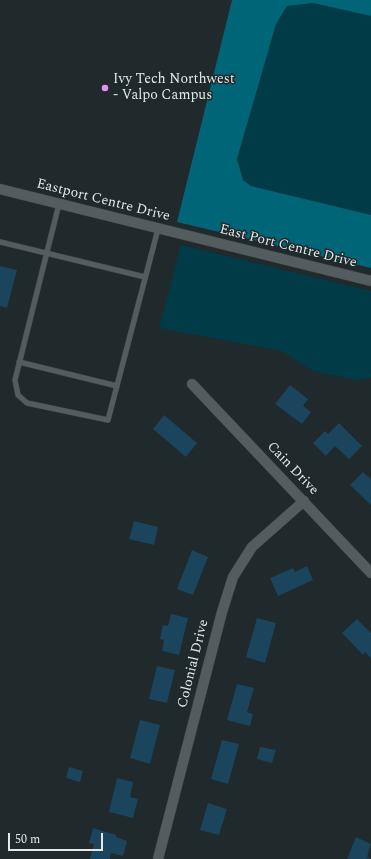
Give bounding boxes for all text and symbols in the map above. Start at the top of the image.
place label: Ivy Tech Northwest - Valpo Campus [113,72,235,104]
marker: Ivy Tech Northwest - Valpo Campus [100,83,110,93]
street label: Eastport Centre Drive [35,176,171,226]
street label: East Port Centre Drive [218,222,358,272]
street label: Cain Drive [263,439,321,499]
street label: Colonial Drive [175,618,213,710]
scale bar [10,825,105,851]
text: 50 m [15,830,40,849]

